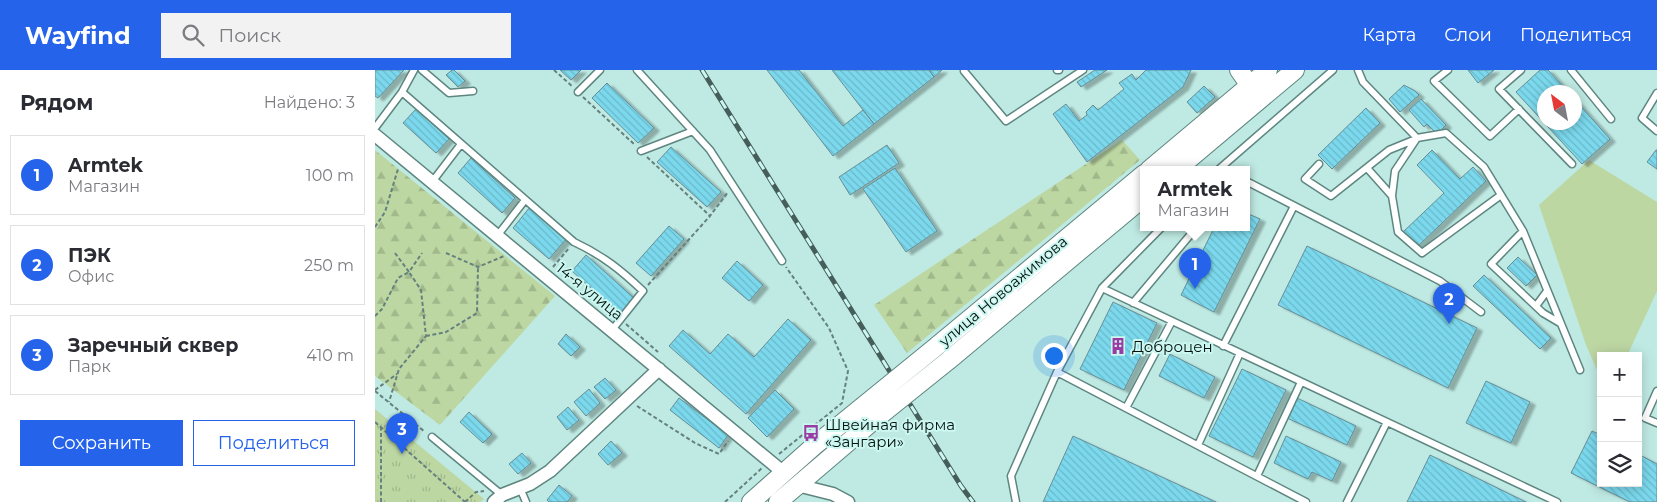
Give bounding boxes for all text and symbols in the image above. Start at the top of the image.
search box [161,13,511,58]
text: Wayfind [25,21,131,50]
icon: search [179,21,207,49]
text: Поиск [219,24,281,47]
text: Карта [1362,24,1416,46]
text: Слои [1444,24,1492,46]
text: Поделиться [1520,24,1632,46]
north arrow [1537,85,1582,130]
text: Рядом [20,90,93,115]
text: Найдено: 3 [264,93,355,112]
text: Armtek [68,154,143,177]
text: 1 [34,166,40,185]
text: 100 m [306,166,354,185]
popup [1140,166,1250,231]
text: Магазин [68,177,140,196]
text: Armtek [1158,178,1233,201]
text: Магазин [1158,201,1230,220]
street label: улица Новоажимова [934,232,1071,351]
text: ПЭК [68,244,111,267]
pin: 1 [1179,248,1211,289]
text: 2 [32,256,42,275]
text: 250 m [304,256,354,275]
street label: 14-я улица [553,258,627,324]
text: Офис [68,267,114,286]
pin: 2 [1433,283,1465,324]
text: Заречный сквер [68,334,238,357]
building icon: Доброцен [1108,336,1128,356]
place label: Доброцен [1132,337,1213,356]
your location [1041,343,1067,369]
text: 3 [32,346,42,365]
text: 410 m [306,346,354,365]
map controls [1597,352,1642,487]
button: + [1597,352,1642,397]
text: Парк [68,357,111,376]
button: − [1597,397,1642,442]
pin: 3 [386,413,418,454]
place label: Швейная фирма «Зангари» [825,415,955,451]
button: Сохранить [20,420,183,466]
button: Поделиться [193,420,355,466]
bus stop icon: Швейная фирма «Зангари» [801,423,821,443]
button: layers [1597,442,1642,487]

